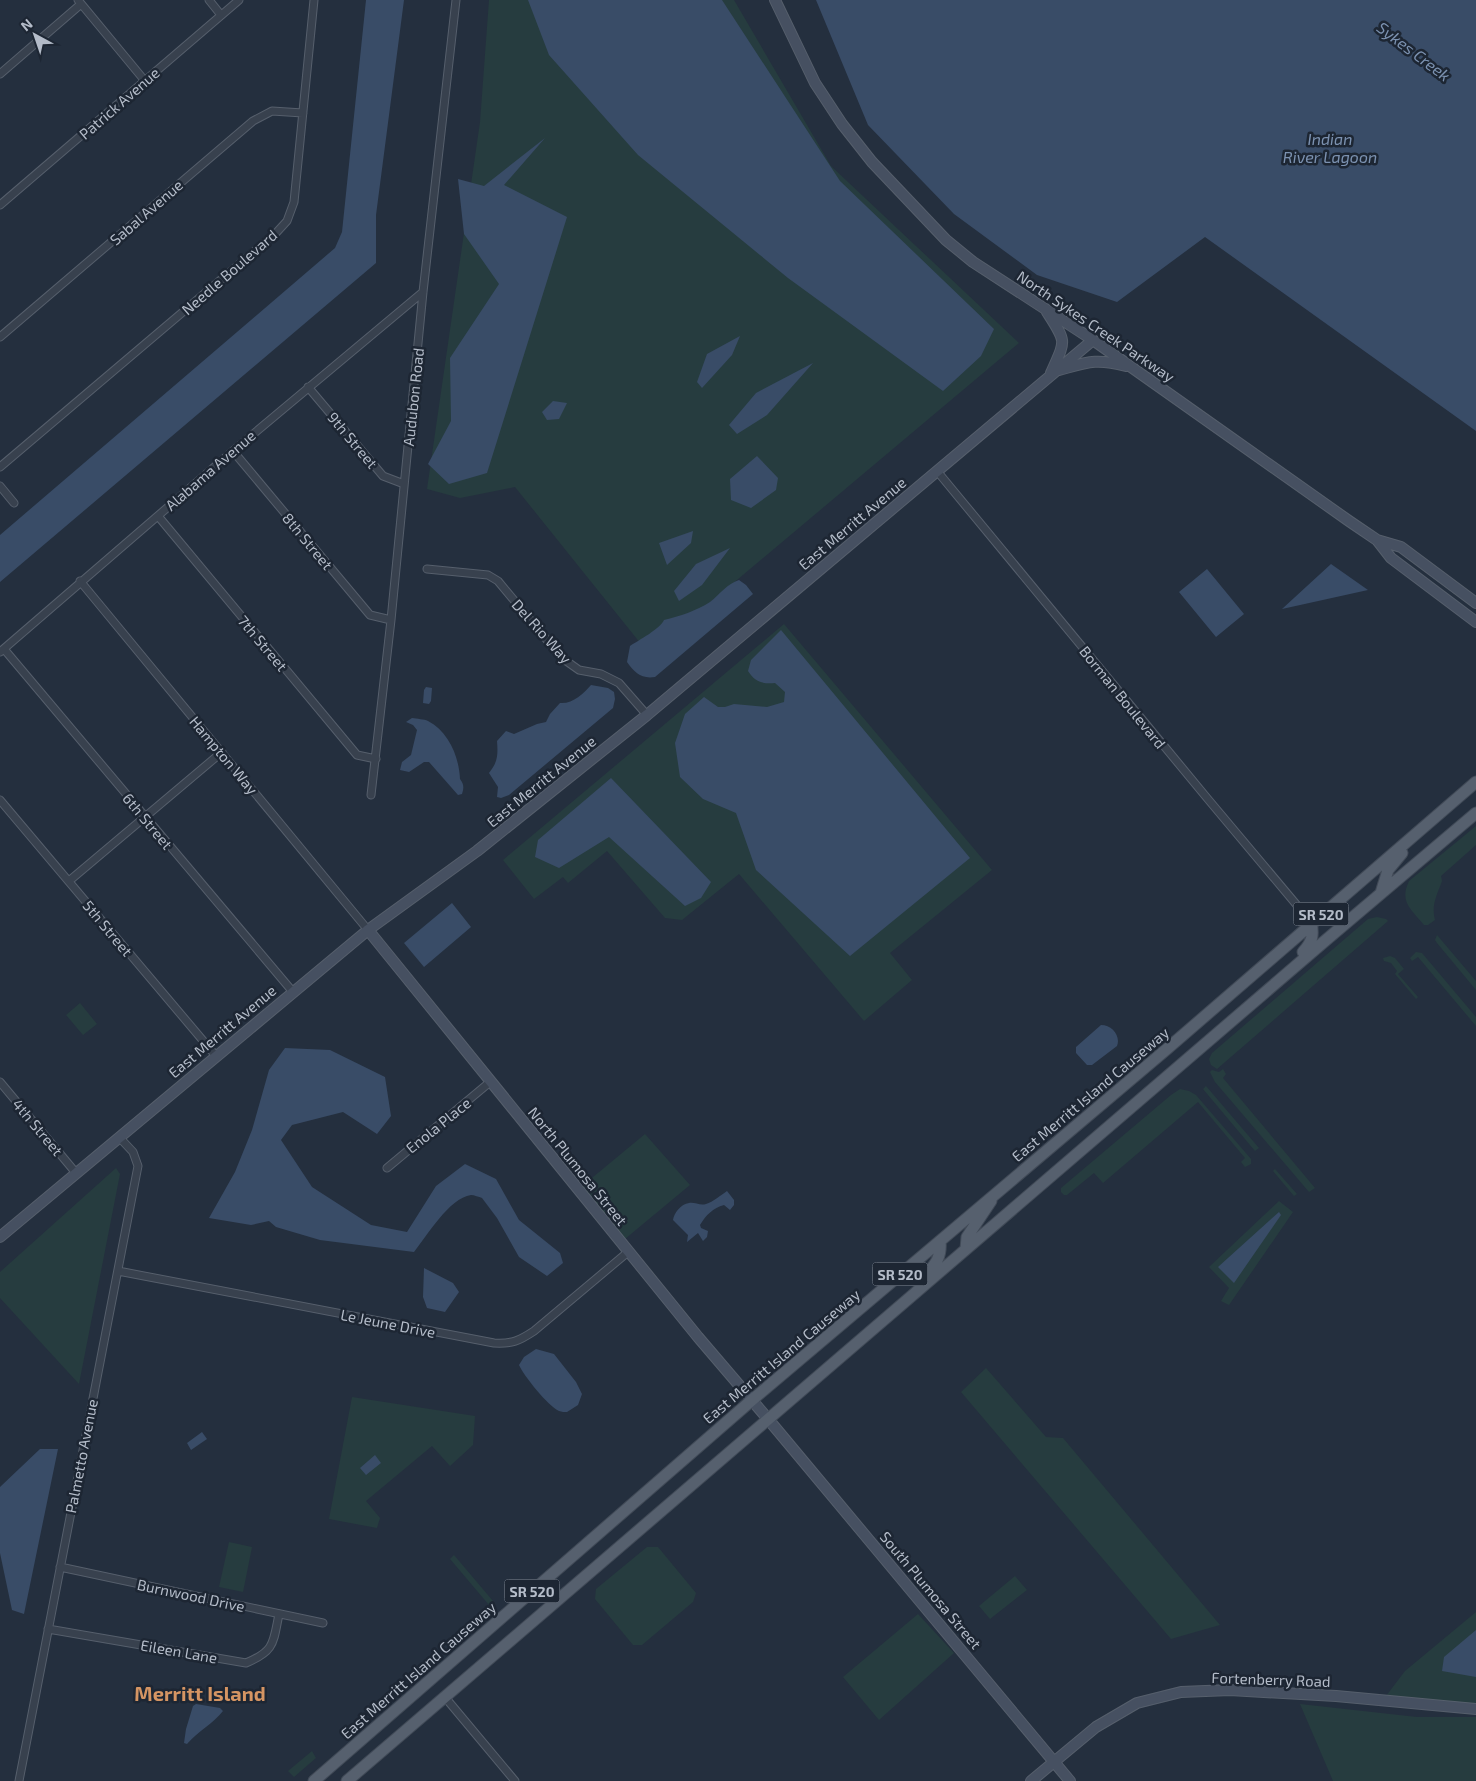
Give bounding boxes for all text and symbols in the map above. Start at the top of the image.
north arrow [10,10,60,60]
text: N [17,15,36,34]
water label: Sykes Creek [1373,17,1454,85]
street label: Patrick Avenue [75,63,163,143]
water label: Indian River Lagoon [1283,129,1377,166]
street label: Sabal Avenue [106,175,186,249]
street label: Needle Boulevard [178,226,280,318]
street label: North Sykes Creek Parkway [1014,267,1178,386]
street label: Audubon Road [399,347,427,447]
street label: 9th Street [324,408,382,472]
street label: Alabama Avenue [161,426,259,514]
street label: East Merritt Avenue [795,473,909,573]
street label: 8th Street [279,509,337,573]
street label: Del Rio Way [508,595,576,667]
street label: 7th Street [235,611,292,675]
street label: Borman Boulevard [1076,642,1170,752]
street label: Hampton Way [186,712,262,798]
street label: East Merritt Avenue [483,732,599,830]
street label: 6th Street [119,789,177,853]
street label: 5th Street [79,896,137,960]
road number: SR 520 [1294,902,1348,926]
street label: East Merritt Avenue [165,981,279,1081]
street label: East Merritt Island Causeway [1008,1023,1172,1165]
street label: Enola Place [402,1093,474,1157]
street label: 4th Street [9,1095,67,1159]
street label: North Plumosa Street [525,1103,632,1229]
road number: SR 520 [872,1262,928,1286]
street label: East Merritt Island Causeway [699,1285,863,1427]
street label: Le Jeune Drive [339,1305,437,1341]
street label: Palmetto Avenue [61,1397,101,1515]
street label: South Plumosa Street [877,1528,986,1653]
street label: Burnwood Drive [136,1575,246,1615]
road number: SR 520 [504,1580,560,1602]
street label: East Merritt Island Causeway [337,1598,499,1742]
street label: Eileen Lane [139,1635,219,1667]
street label: Fortenberry Road [1211,1668,1331,1690]
district label: Merritt Island [134,1681,266,1705]

